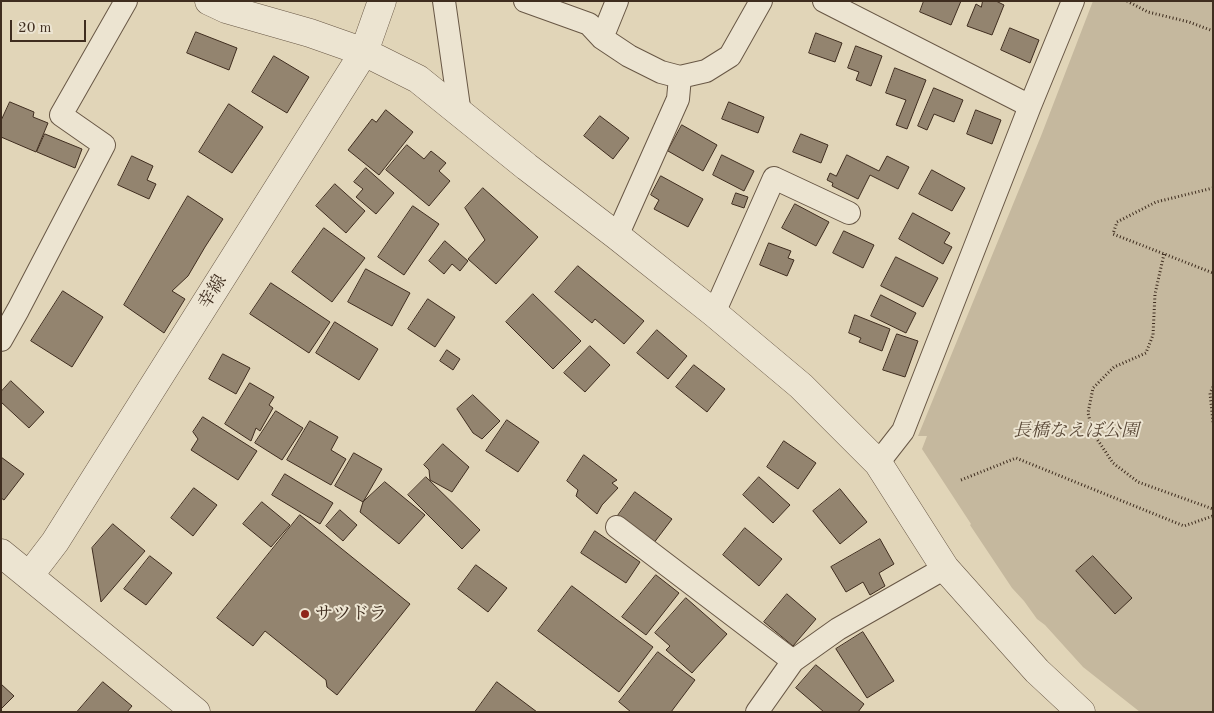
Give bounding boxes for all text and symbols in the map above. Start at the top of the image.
scale bar [12,10,89,42]
text: 20 m [18,21,52,36]
street label: 幸線 [194,271,232,313]
park label: 長橋なえぼ公園 [1013,420,1139,442]
place label: サツドラ [315,603,387,625]
marker: サツドラ [299,608,311,620]

